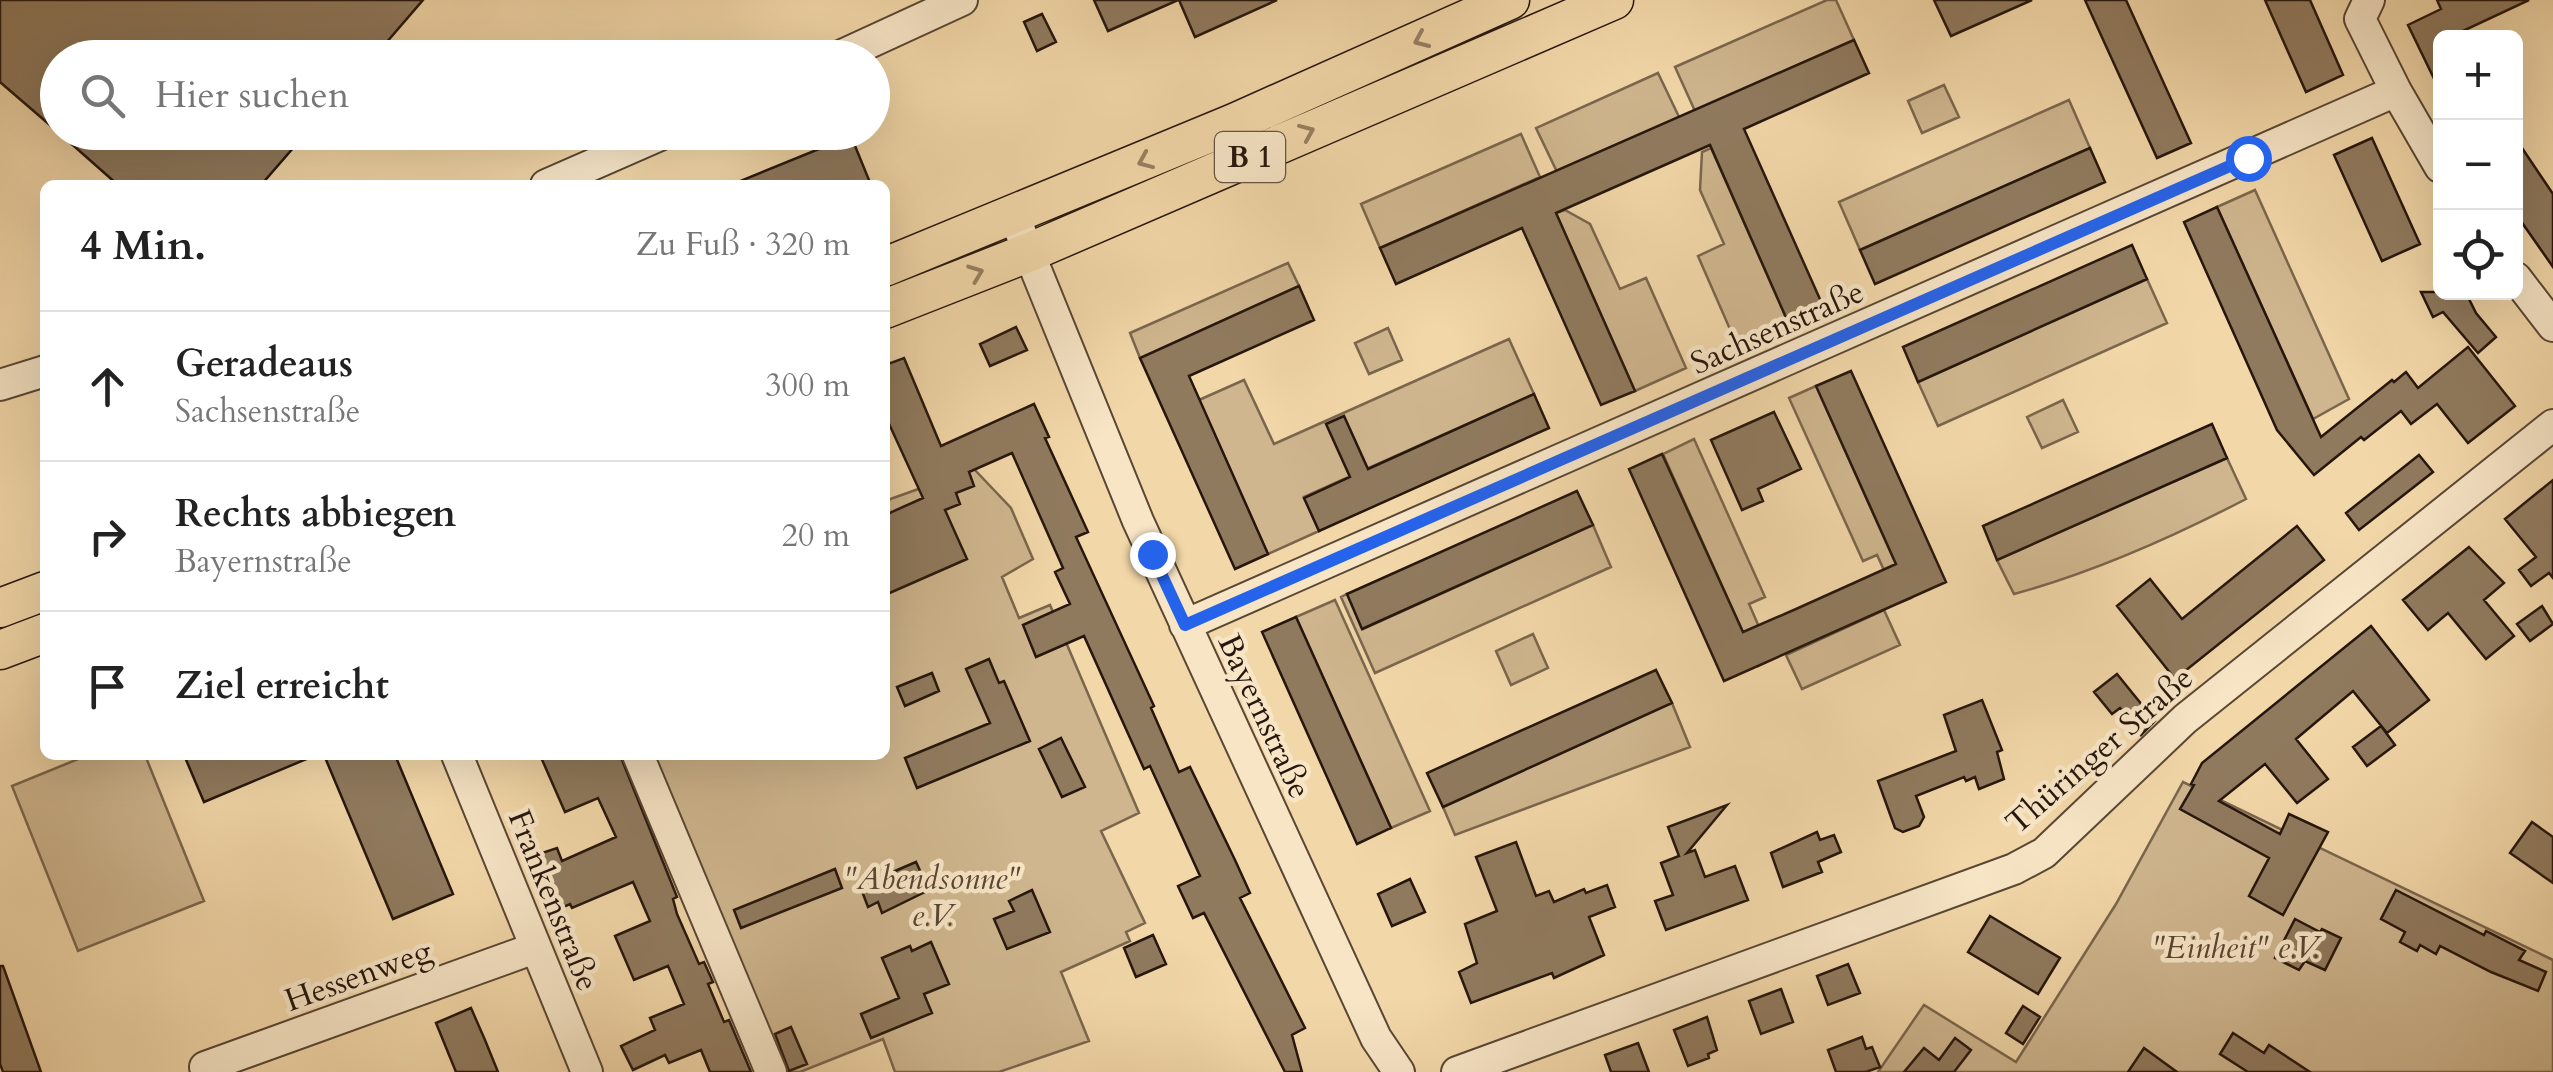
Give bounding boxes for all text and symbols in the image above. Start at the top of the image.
one-way arrow [1413,28,1431,48]
map controls [2433,30,2523,300]
button: + [2433,30,2523,120]
search box [40,40,890,150]
icon: search [75,68,130,123]
text: Hier suchen [155,69,349,121]
button: − [2433,120,2523,210]
one-way arrow [1297,124,1315,144]
road number: B 1 [1215,132,1285,182]
route start [2226,136,2272,182]
one-way arrow [1137,149,1155,169]
button: locate [2433,210,2523,300]
text: 4 Min. [80,217,206,274]
text: Zu Fuß · 320 m [636,223,850,267]
one-way arrow [966,265,984,285]
street label: Sachsenstraße [1684,270,1871,386]
text: Geradeaus [175,338,353,390]
icon: ahead [80,359,135,414]
text: 300 m [765,364,850,408]
text: Sachsenstraße [175,390,360,434]
text: Rechts abbiegen [175,488,456,540]
icon: right [80,509,135,564]
text: 20 m [782,514,850,558]
route end [1130,532,1176,578]
text: Bayernstraße [175,540,352,584]
street label: Bayernstraße [1207,627,1321,806]
street label: Thüringer Straße [1996,657,2203,845]
icon: arrive [80,659,135,714]
text: Ziel erreicht [175,660,389,712]
street label: Frankenstraße [497,803,609,997]
park label: "Abendsonne" e.V. [844,857,1020,938]
park label: "Einheit" e.V. [2152,926,2322,970]
street label: Hessenweg [279,929,438,1023]

